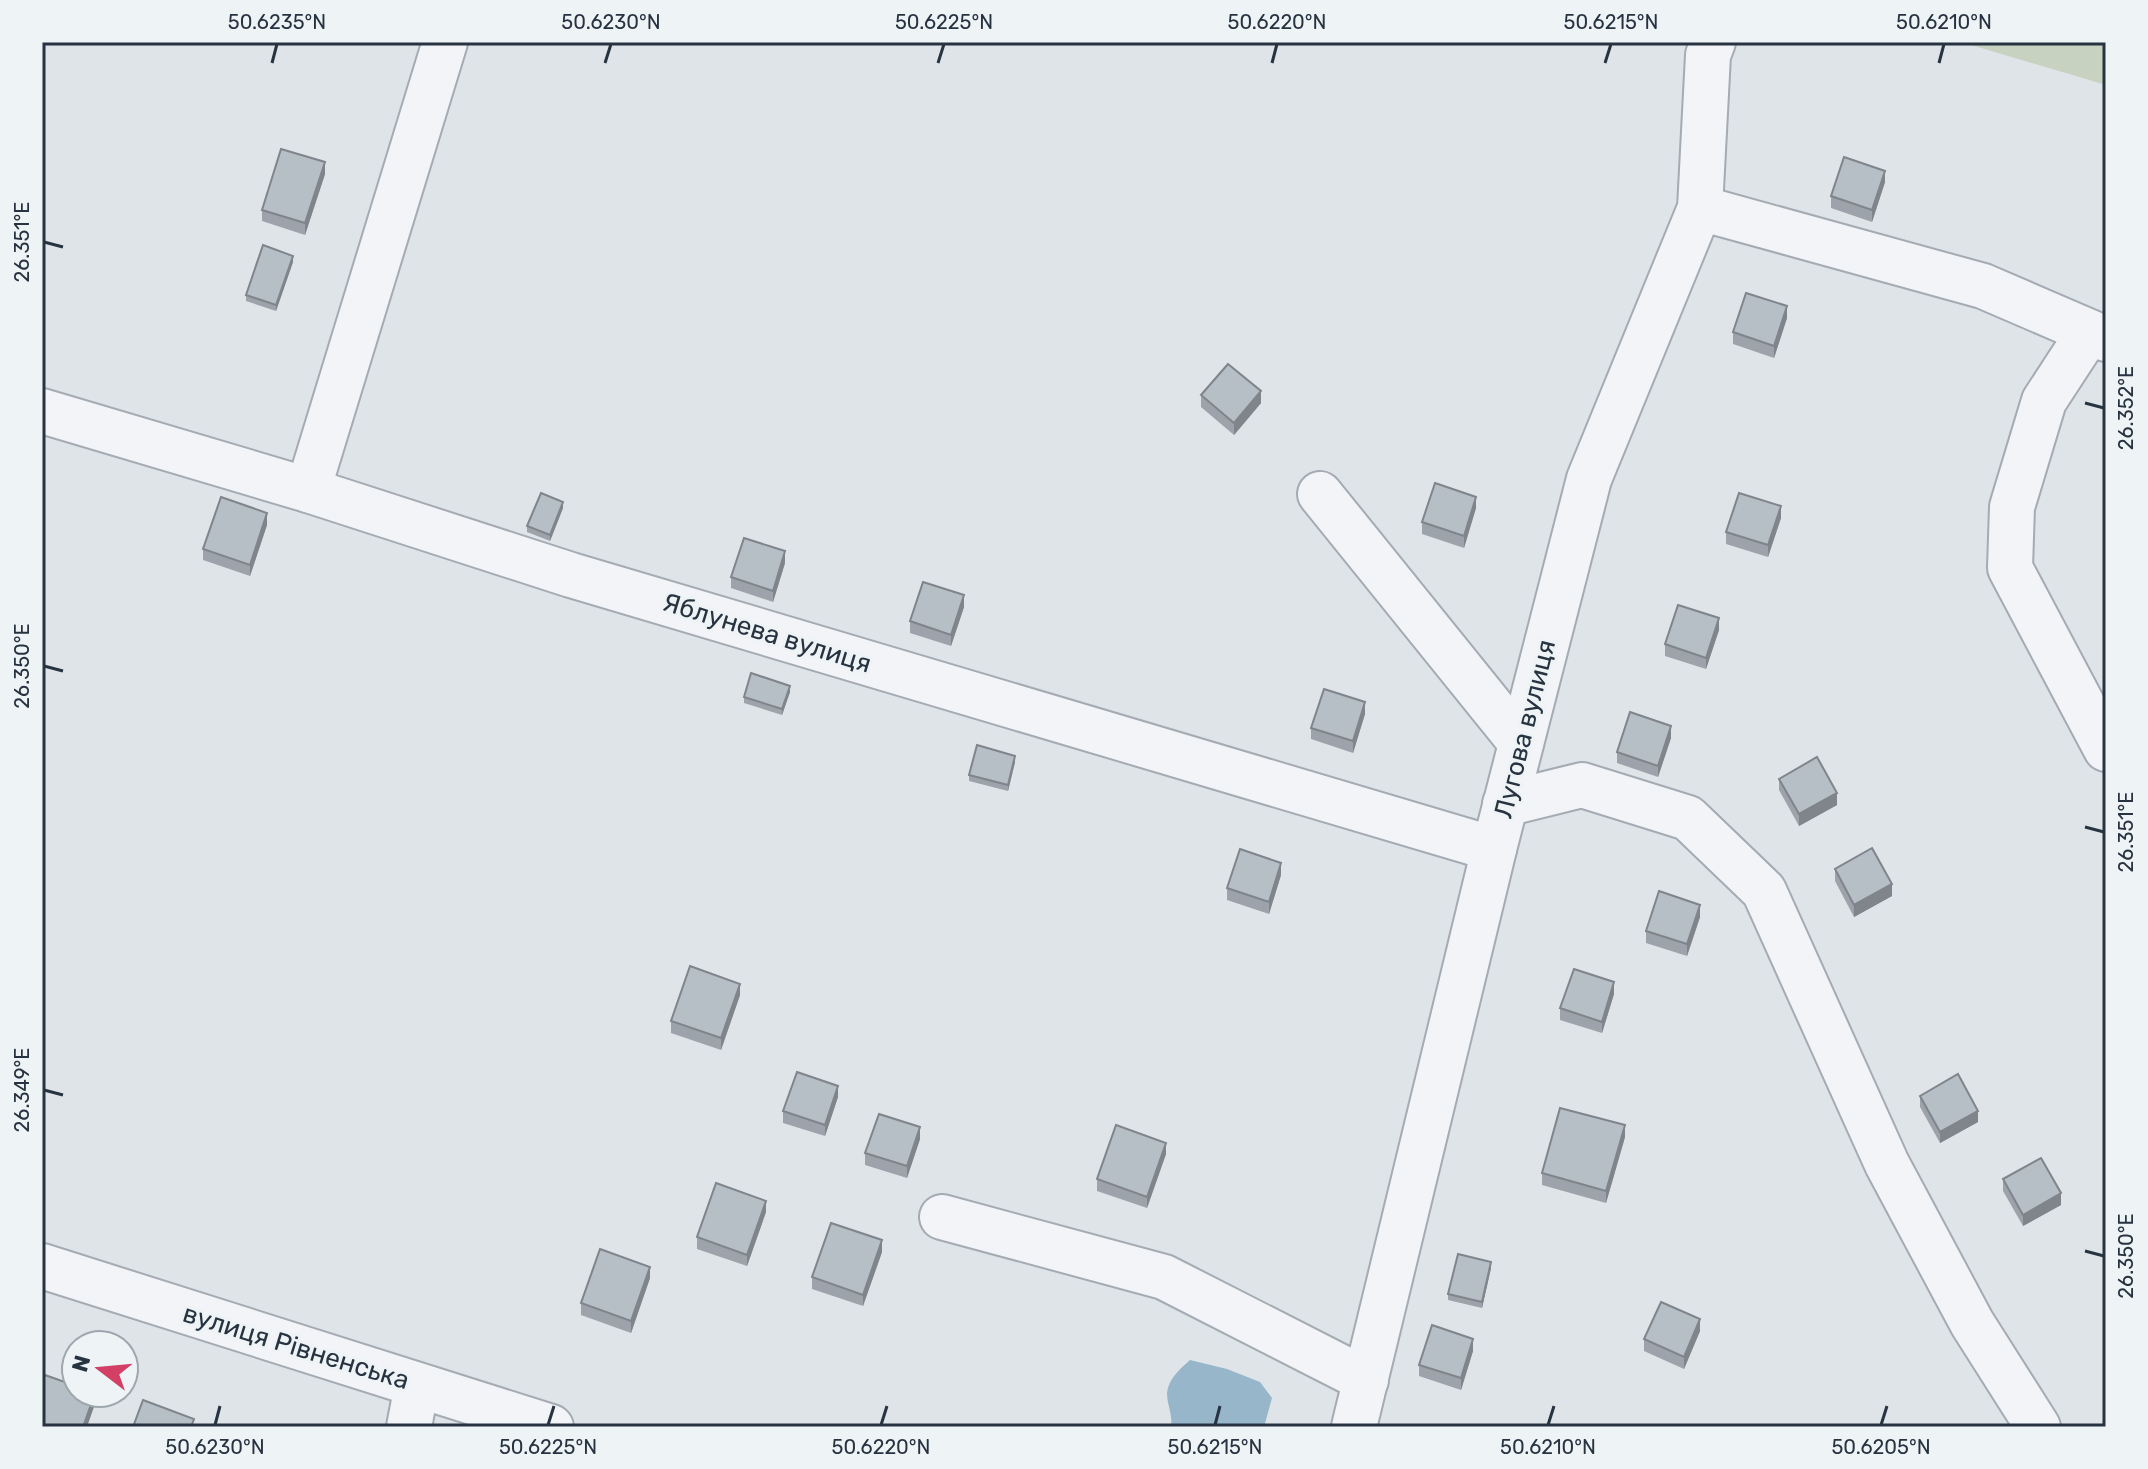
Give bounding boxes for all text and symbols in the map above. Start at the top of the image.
text: 50.6235°N [228,10,326,34]
text: 50.6230°N [561,10,661,34]
text: 50.6225°N [895,10,993,34]
text: 50.6220°N [1228,10,1326,34]
text: 50.6215°N [1564,10,1658,34]
text: 50.6210°N [1896,10,1992,34]
text: 26.351°E [10,202,34,282]
text: 26.352°E [2114,366,2138,450]
street label: Яблунева вулиця [659,587,875,679]
text: 26.350°E [10,623,34,709]
street label: Лугова вулиця [1488,637,1562,821]
text: 26.351°E [2114,792,2138,872]
text: 26.349°E [10,1048,34,1132]
text: 26.350°E [2114,1213,2138,1299]
street label: вулиця Рівненська [179,1298,413,1396]
north arrow [60,1329,140,1409]
text: N [66,1352,96,1375]
text: 50.6230°N [165,1435,265,1459]
text: 50.6225°N [499,1435,597,1459]
text: 50.6220°N [832,1435,930,1459]
text: 50.6215°N [1168,1435,1262,1459]
text: 50.6210°N [1500,1435,1596,1459]
text: 50.6205°N [1831,1435,1931,1459]

